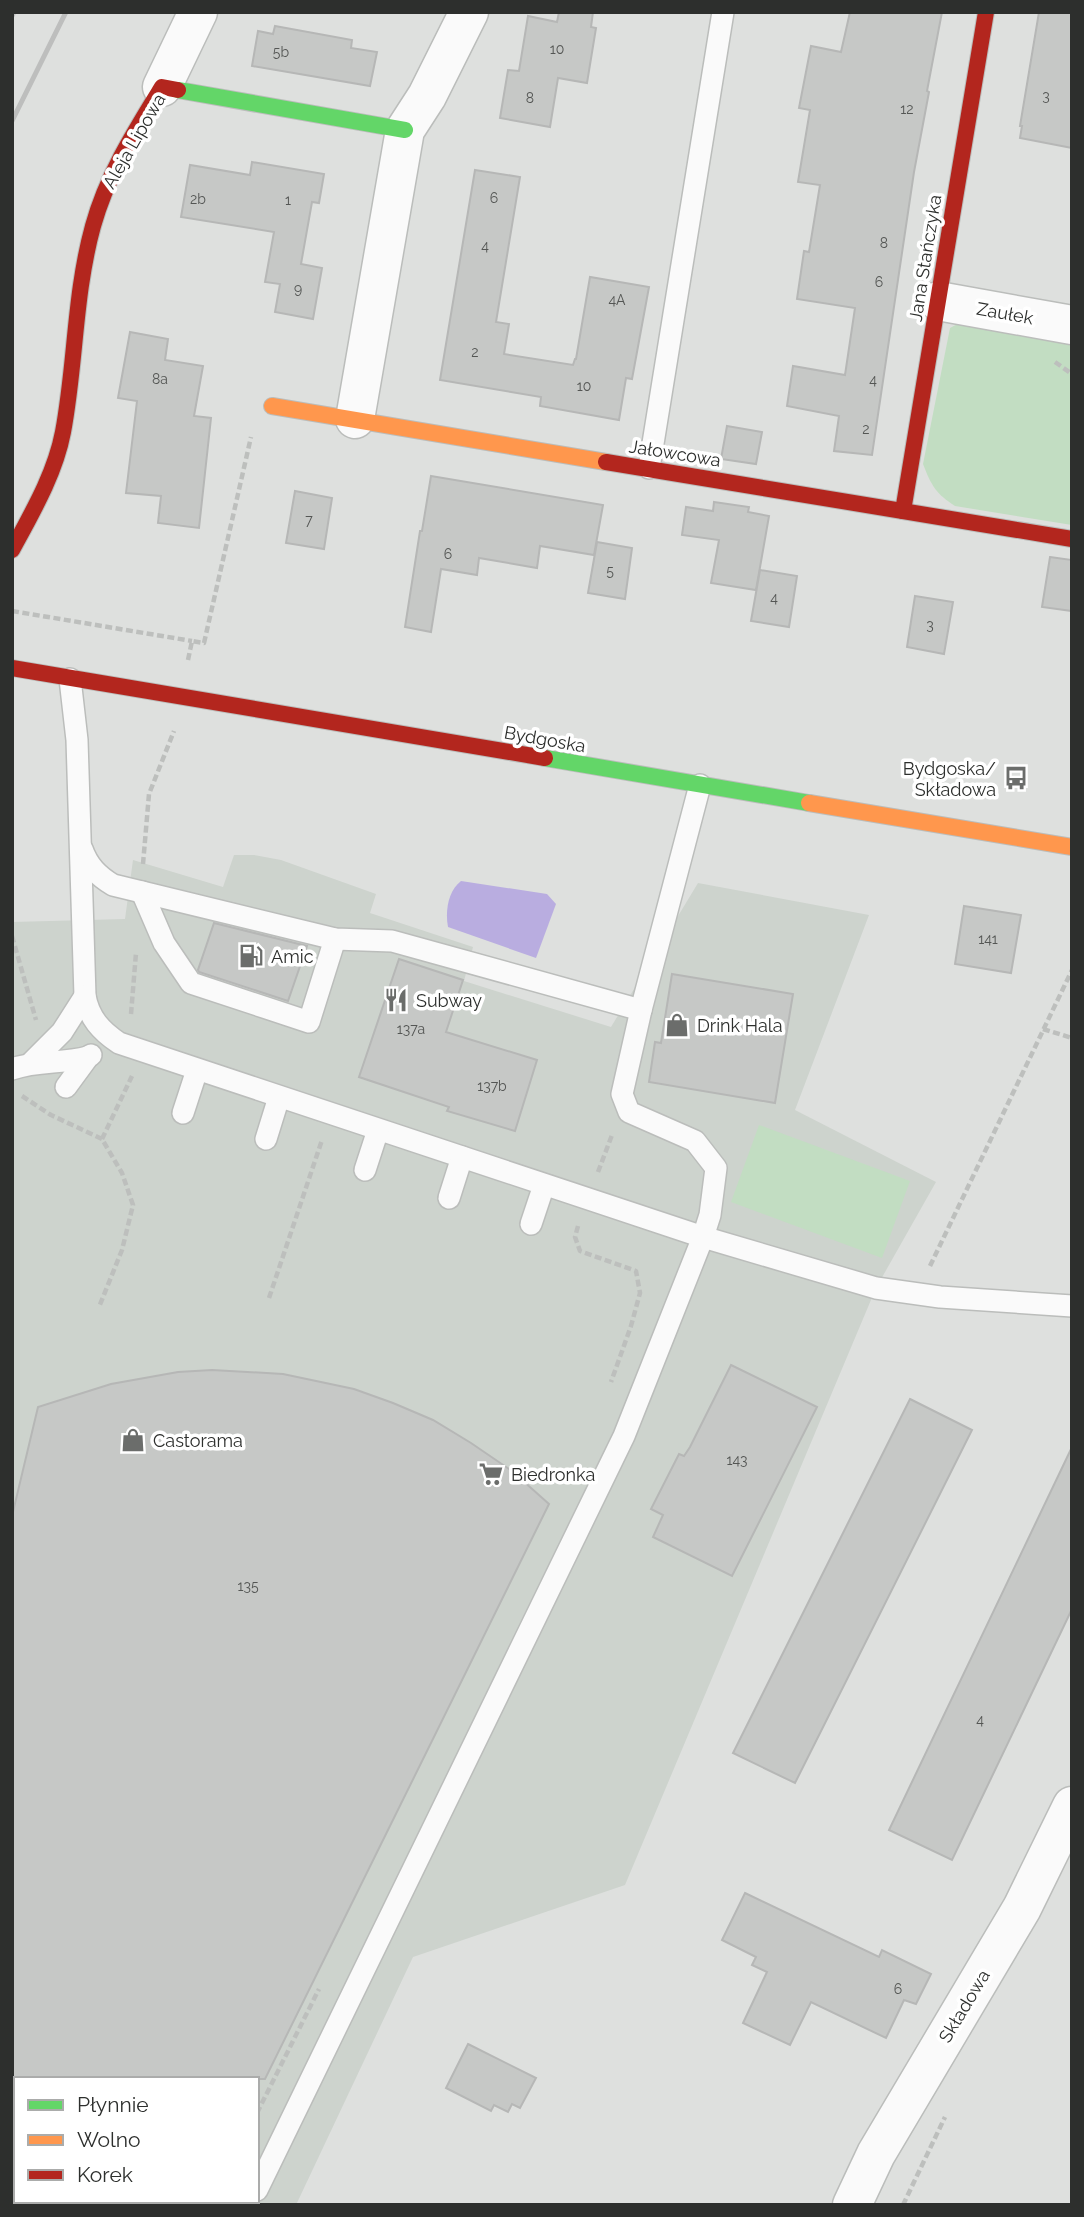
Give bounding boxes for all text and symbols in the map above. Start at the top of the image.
house number: 10 [550,41,564,57]
house number: 5b [273,44,289,60]
house number: 3 [1042,88,1050,104]
street label: Aleja Lipowa [98,90,170,192]
house number: 8 [526,90,534,106]
house number: 12 [900,101,914,117]
house number: 6 [490,190,498,206]
house number: 2b [190,191,206,207]
house number: 1 [285,192,291,208]
street label: Jana Stańczyka [905,193,945,323]
house number: 8 [880,235,888,251]
house number: 4 [481,238,489,254]
house number: 6 [875,274,883,290]
house number: 9 [294,281,302,297]
house number: 4A [608,292,626,308]
street label: Zaułek [975,298,1035,328]
house number: 2 [471,344,479,360]
house number: 8a [152,371,168,387]
house number: 4 [869,372,877,388]
house number: 10 [577,378,591,394]
house number: 2 [862,421,870,437]
street label: Jałowcowa [628,435,722,471]
house number: 7 [305,512,313,528]
house number: 6 [444,546,452,562]
house number: 5 [606,563,614,579]
house number: 4 [770,590,778,606]
house number: 3 [926,617,934,633]
street label: Bydgoska [503,722,587,756]
place label: Bydgoska/ Składowa [903,758,996,800]
bus stop icon: Bydgoska/ Składowa [1002,764,1030,792]
house number: 141 [978,931,998,947]
fuel station icon: Amic [237,942,265,970]
place label: Amic [271,946,314,967]
restaurant icon: Subway [382,986,410,1014]
place label: Subway [416,990,482,1011]
shop icon: Drink Hala [663,1011,691,1039]
place label: Drink Hala [697,1015,782,1036]
house number: 137a [397,1021,425,1037]
house number: 137b [477,1078,507,1094]
shop icon: Castorama [119,1426,147,1454]
place label: Castorama [153,1430,243,1451]
house number: 143 [726,1452,748,1468]
supermarket icon: Biedronka [477,1460,505,1488]
place label: Biedronka [511,1464,595,1485]
house number: 135 [237,1578,259,1594]
house number: 4 [976,1712,984,1728]
street label: Składowa [934,1966,994,2046]
house number: 6 [894,1981,902,1997]
legend [14,2077,259,2203]
text: Płynnie [77,2092,149,2117]
text: Wolno [77,2127,141,2152]
text: Korek [77,2162,133,2187]

